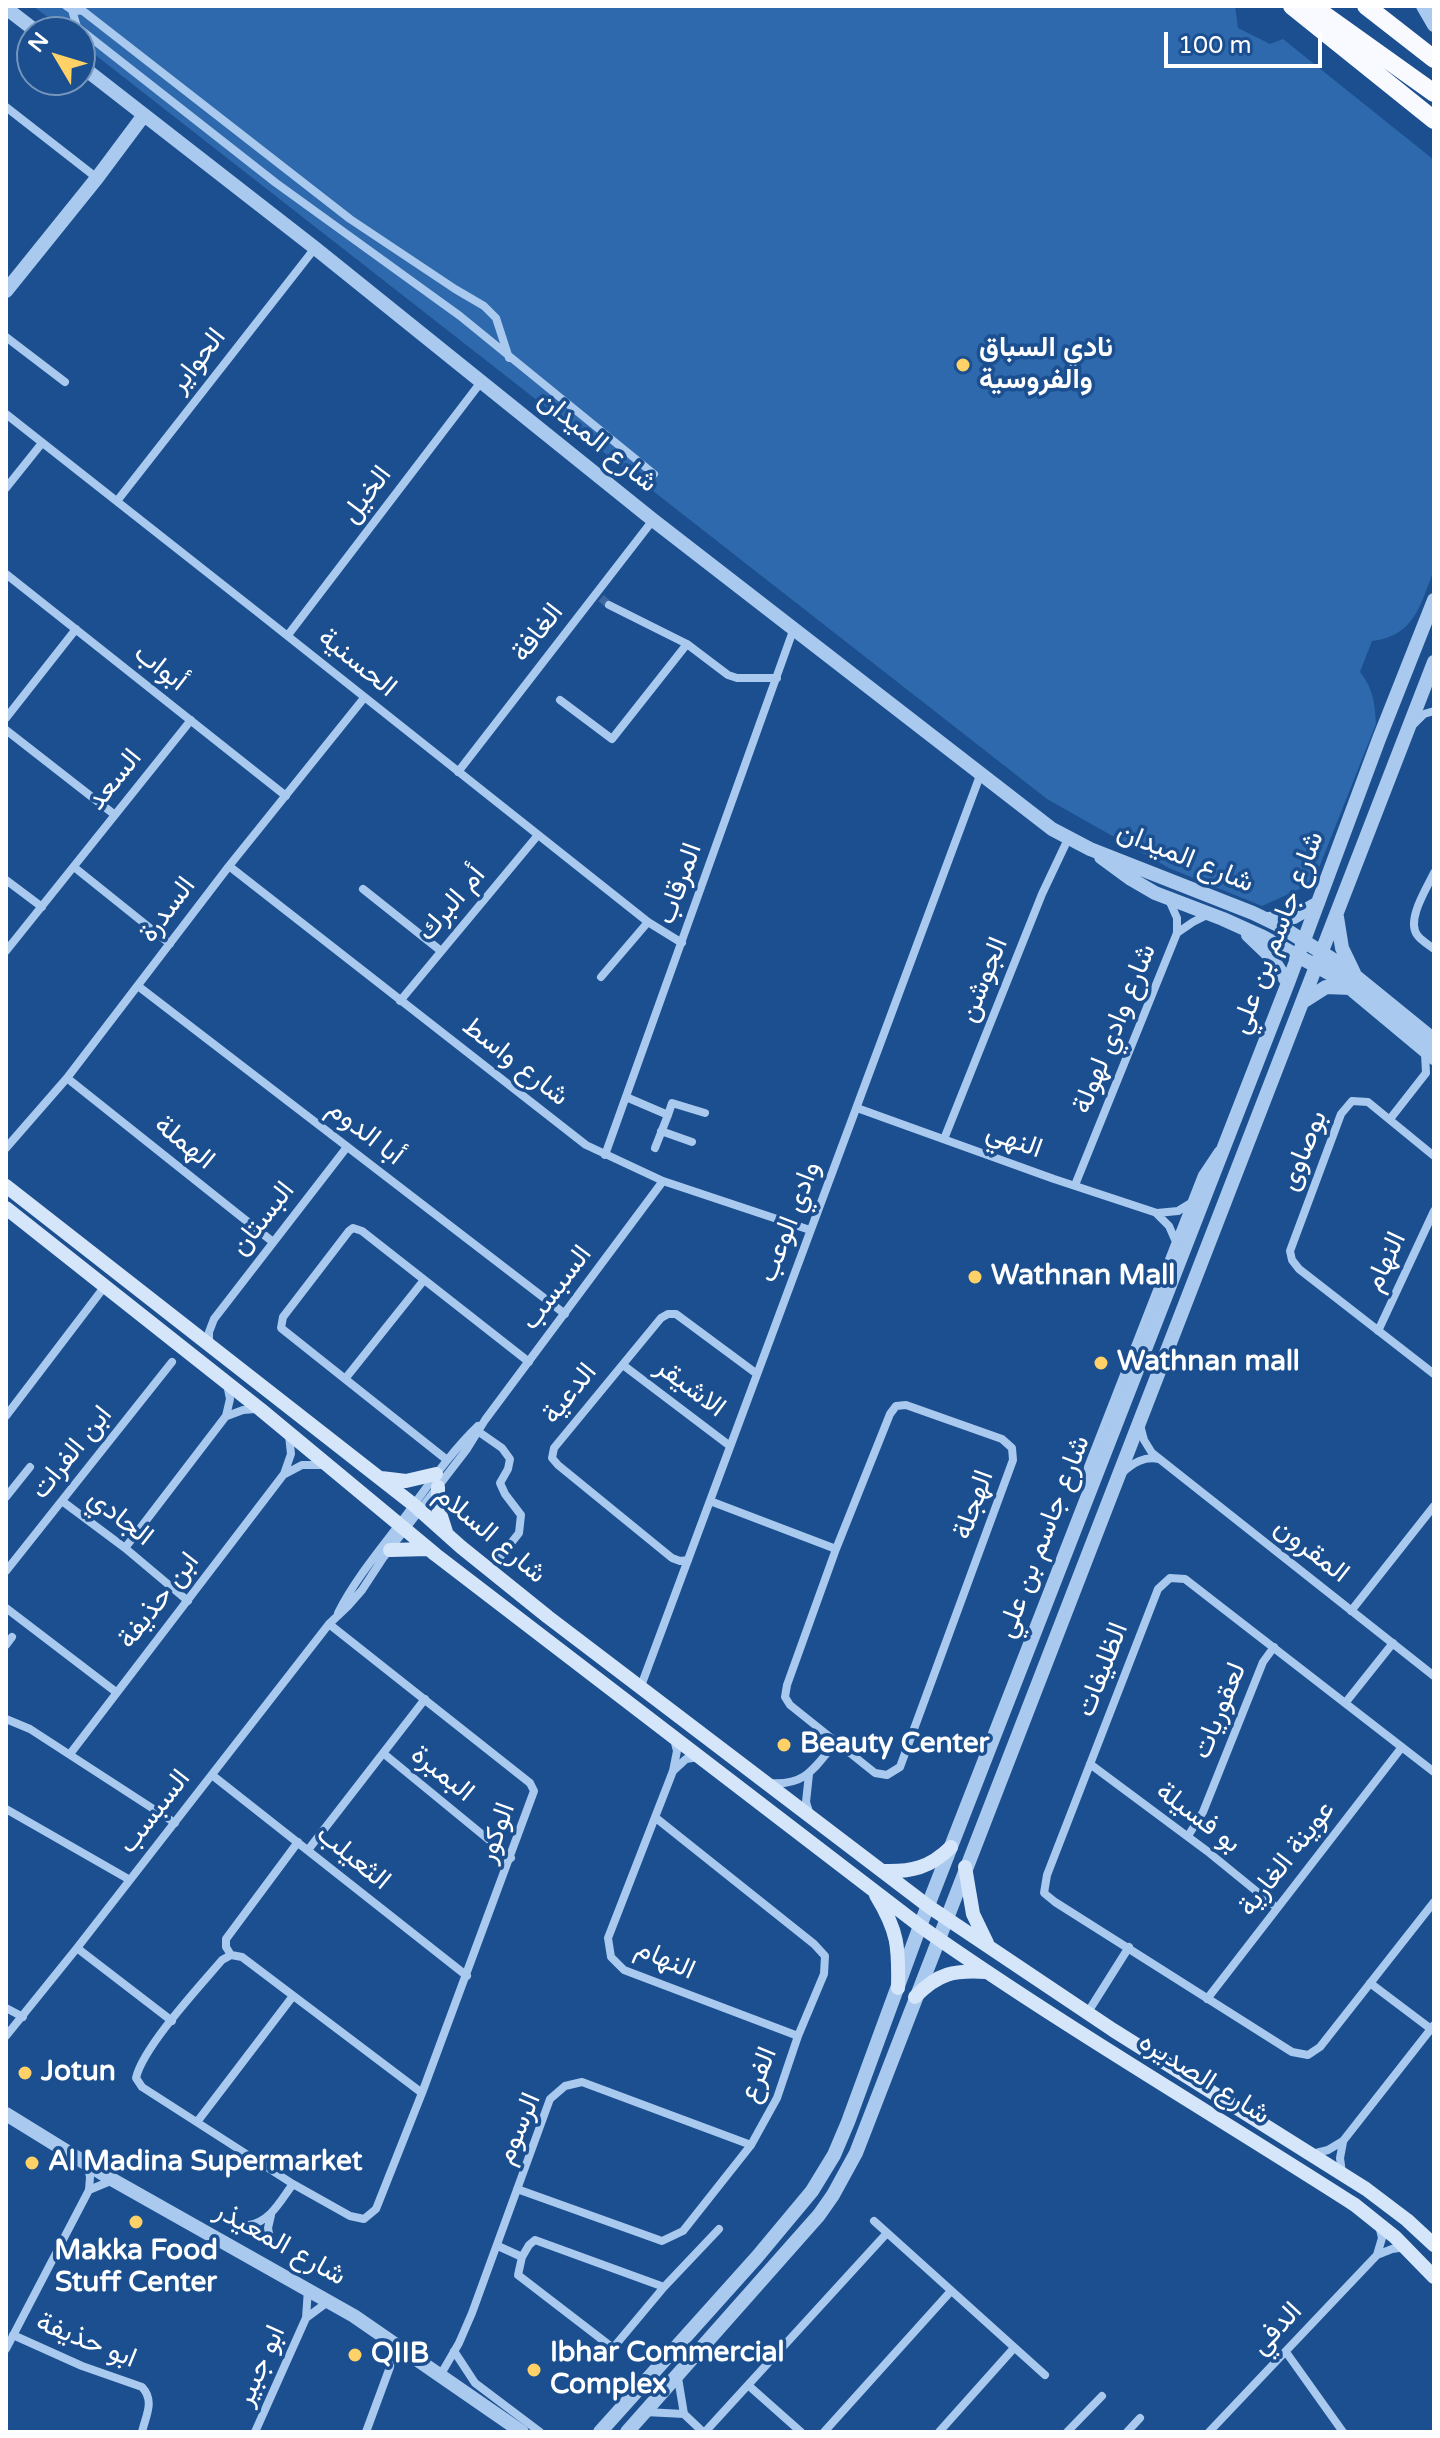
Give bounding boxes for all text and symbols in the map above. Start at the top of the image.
north arrow [16,16,96,96]
scale bar [1168,16,1326,66]
text: N [23,27,54,57]
text: 100 m [1178,31,1252,60]
street label: الحواير [162,322,234,400]
place label: نادي السباق والفروسية [979,332,1113,398]
marker: نادي السباق والفروسية [954,356,972,374]
street label: شارع الميدان [530,383,664,501]
street label: الخيل [334,460,400,530]
street label: الغافة [505,597,571,669]
street label: الحسنية [311,621,403,705]
street label: أبواب [127,637,193,699]
street label: السعد [80,743,150,817]
street label: شارع الميدان [1112,815,1258,901]
street label: شارع جاسم بن علي [1224,827,1332,1039]
street label: المرقاب [650,839,710,929]
street label: أم البرك [411,859,493,949]
street label: السدرة [132,871,204,949]
street label: الجوشن [952,933,1016,1027]
street label: شارع وادي لهولة [1066,939,1164,1119]
street label: شارع واسط [455,1010,575,1114]
street label: أبا الدوم [320,1093,410,1173]
street label: بوصاوى [1273,1106,1335,1196]
street label: الهملة [147,1109,221,1177]
street label: النهي [981,1115,1047,1167]
street label: وادي الوعب [752,1157,828,1287]
street label: البستان [224,1175,302,1263]
street label: النهام [1358,1227,1414,1297]
street label: السبسب [514,1239,600,1337]
place label: Wathnan Mall [991,1260,1175,1294]
marker: Wathnan Mall [966,1268,984,1286]
place label: Wathnan mall [1117,1346,1300,1380]
street label: الاشيقر [648,1351,732,1425]
marker: Wathnan mall [1092,1354,1110,1372]
street label: الدعية [535,1357,605,1431]
street label: ابن الفرات [24,1399,120,1507]
street label: شارع جاسم بن علي [990,1431,1098,1643]
street label: الهجلة [946,1466,1002,1544]
street label: شارع السلام [427,1479,553,1591]
street label: الجادي [80,1482,160,1554]
street label: المقرون [1267,1511,1355,1591]
street label: ابن حذيفة [111,1546,207,1656]
street label: الظليفات [1070,1618,1136,1722]
street label: لعقوريات [1186,1658,1254,1764]
place label: Beauty Center [800,1728,989,1762]
marker: Beauty Center [775,1736,793,1754]
street label: البمبرة [404,1738,480,1810]
street label: السبسب [112,1763,198,1861]
street label: بو فسيلة [1149,1775,1247,1861]
street label: عوينة الغارية [1231,1794,1343,1924]
street label: الوكور [471,1798,523,1868]
street label: الثعيلب [309,1818,397,1898]
street label: النهام [630,1932,700,1988]
street label: شارع الصديره [1132,2025,1276,2133]
street label: الفرع [733,2042,785,2108]
place label: Jotun [41,2056,116,2090]
marker: Jotun [16,2064,34,2082]
street label: الرسوم [489,2088,549,2170]
place label: Al Madina Supermarket [48,2146,362,2180]
marker: Al Madina Supermarket [23,2154,41,2172]
street label: شارع المعيذر [209,2194,351,2294]
marker: Makka Food Stuff Center [127,2213,145,2231]
place label: Makka Food Stuff Center [54,2235,218,2301]
street label: الدفي [1244,2295,1310,2363]
street label: ابو حذيفة [31,2306,141,2376]
street label: ابو جبير [228,2320,294,2412]
place label: Ibhar Commercial Complex [550,2337,784,2403]
place label: QIIB [371,2338,429,2372]
marker: QIIB [346,2346,364,2364]
marker: Ibhar Commercial Complex [525,2361,543,2379]

